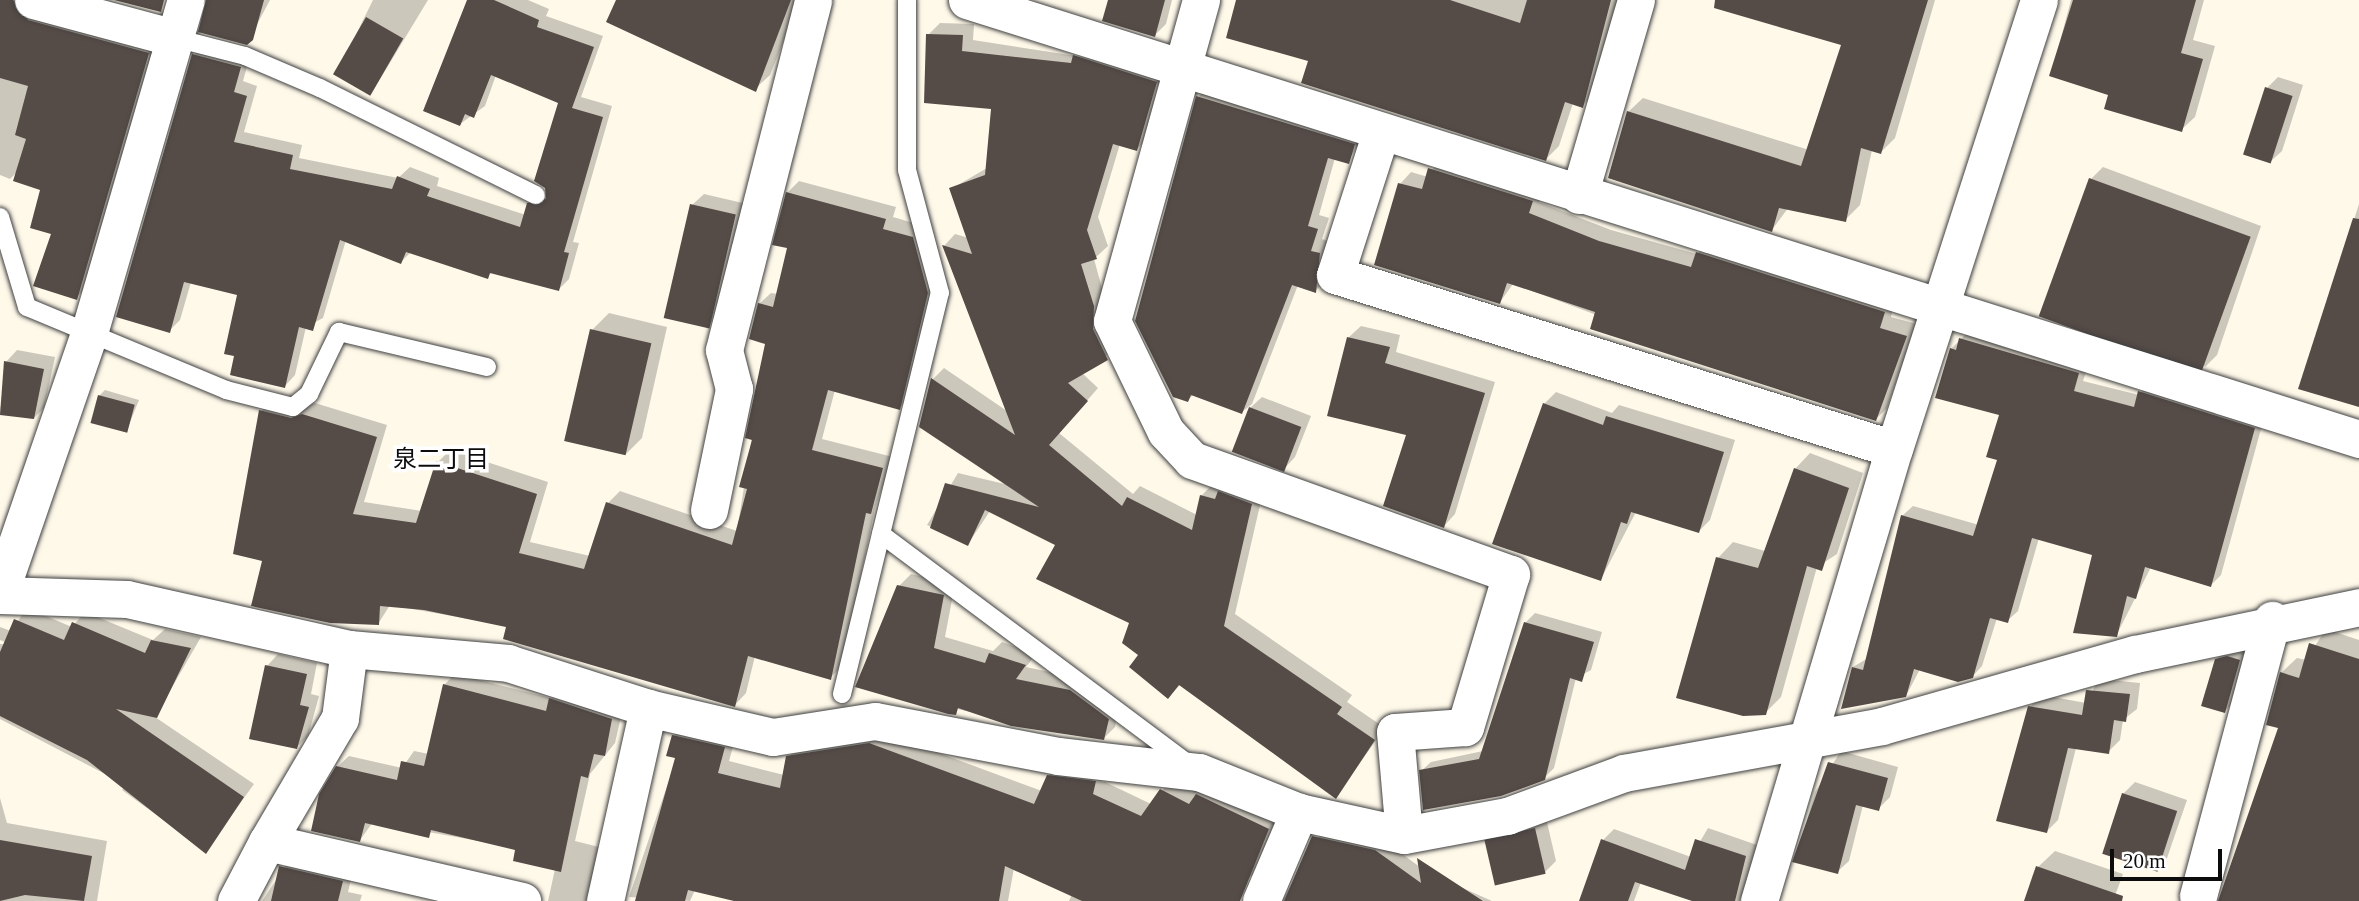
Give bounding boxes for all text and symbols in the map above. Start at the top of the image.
district label: 泉二丁目 [393,446,489,474]
scale bar [2114,834,2226,878]
text: 20 m [2123,849,2166,873]

